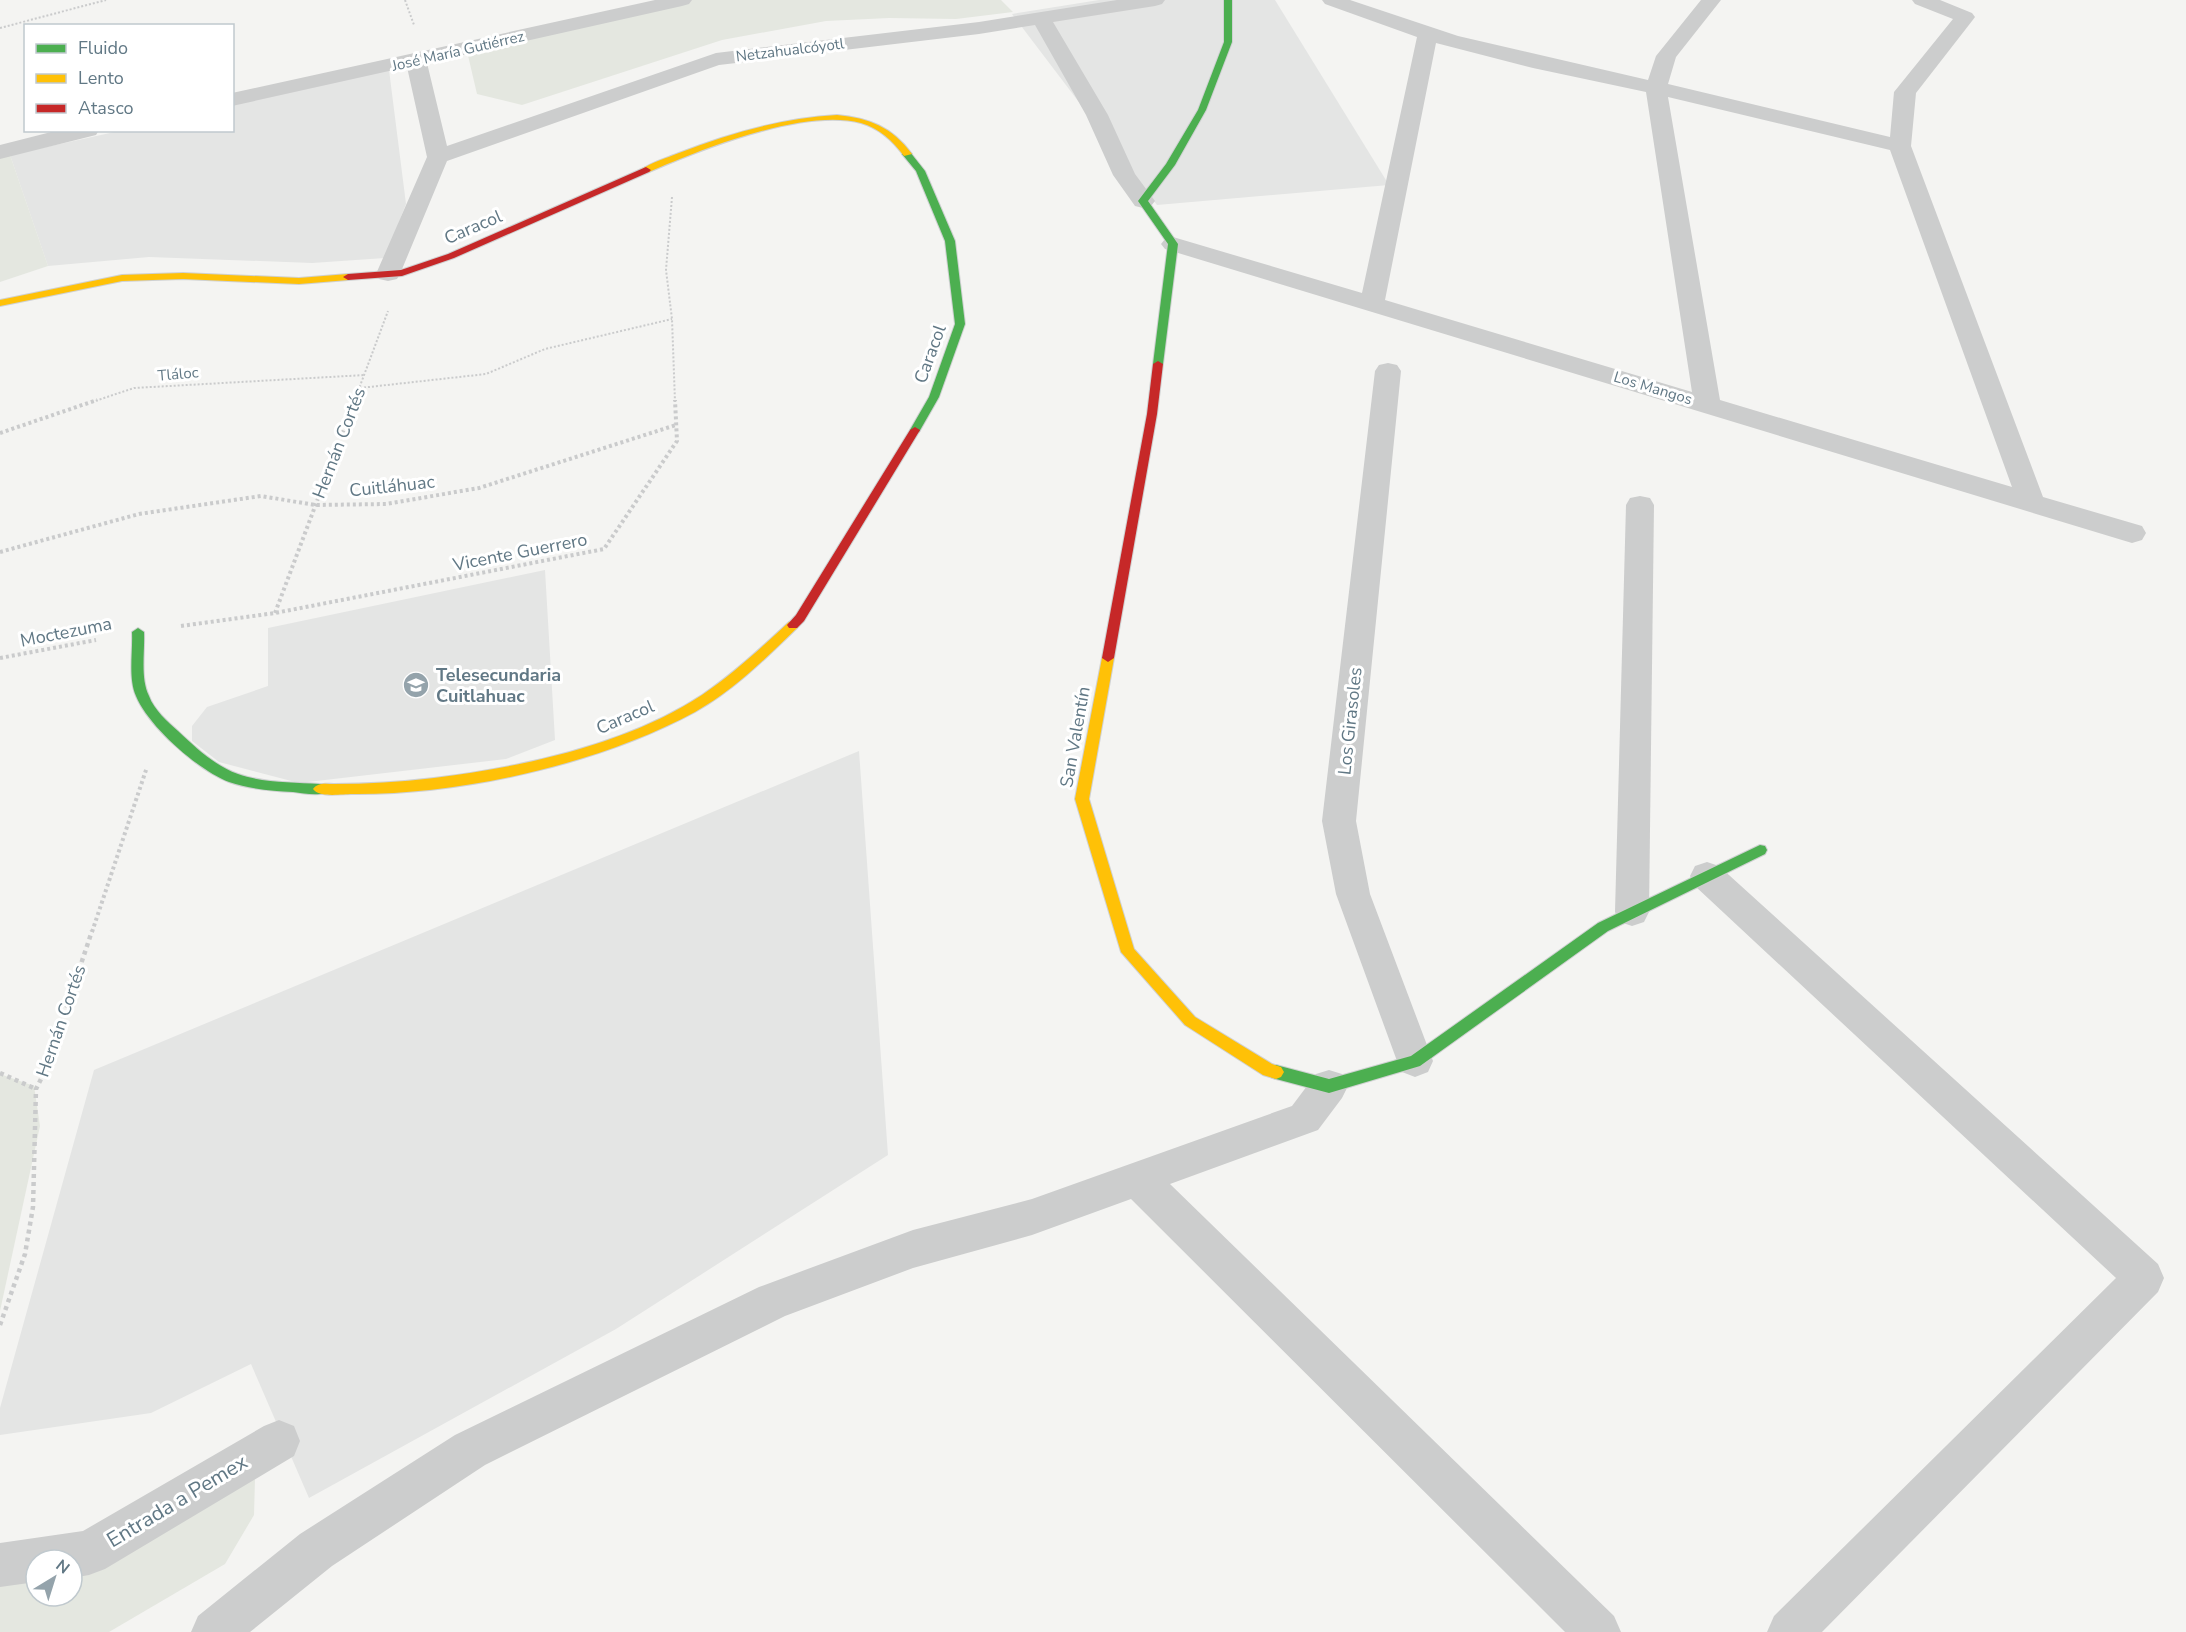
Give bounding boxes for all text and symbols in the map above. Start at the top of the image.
legend [24,24,234,132]
street label: José María Gutiérrez [389,26,526,76]
street label: Netzahualcóyotl [735,33,846,67]
text: Fluido [78,36,128,60]
text: Lento [78,66,124,90]
text: Atasco [78,96,134,120]
street label: Caracol [440,204,506,250]
street label: Caracol [908,321,952,387]
street label: Tláloc [157,362,199,386]
street label: Los Mangos [1611,367,1695,409]
street label: Hernán Cortés [307,384,371,502]
street label: Cuitláhuac [348,470,436,502]
street label: Vicente Guerrero [450,527,589,577]
street label: Moctezuma [18,611,114,653]
place label: Telesecundaria Cuitlahuac [436,663,561,708]
street label: Los Girasoles [1332,666,1368,776]
school or university icon: Telesecundaria Cuitlahuac [401,670,431,700]
street label: San Valentín [1054,685,1096,789]
street label: Caracol [592,694,658,740]
street label: Hernán Cortés [31,962,91,1080]
street label: Entrada a Pemex [101,1448,253,1554]
north arrow [24,1548,84,1608]
text: N [51,1555,74,1579]

